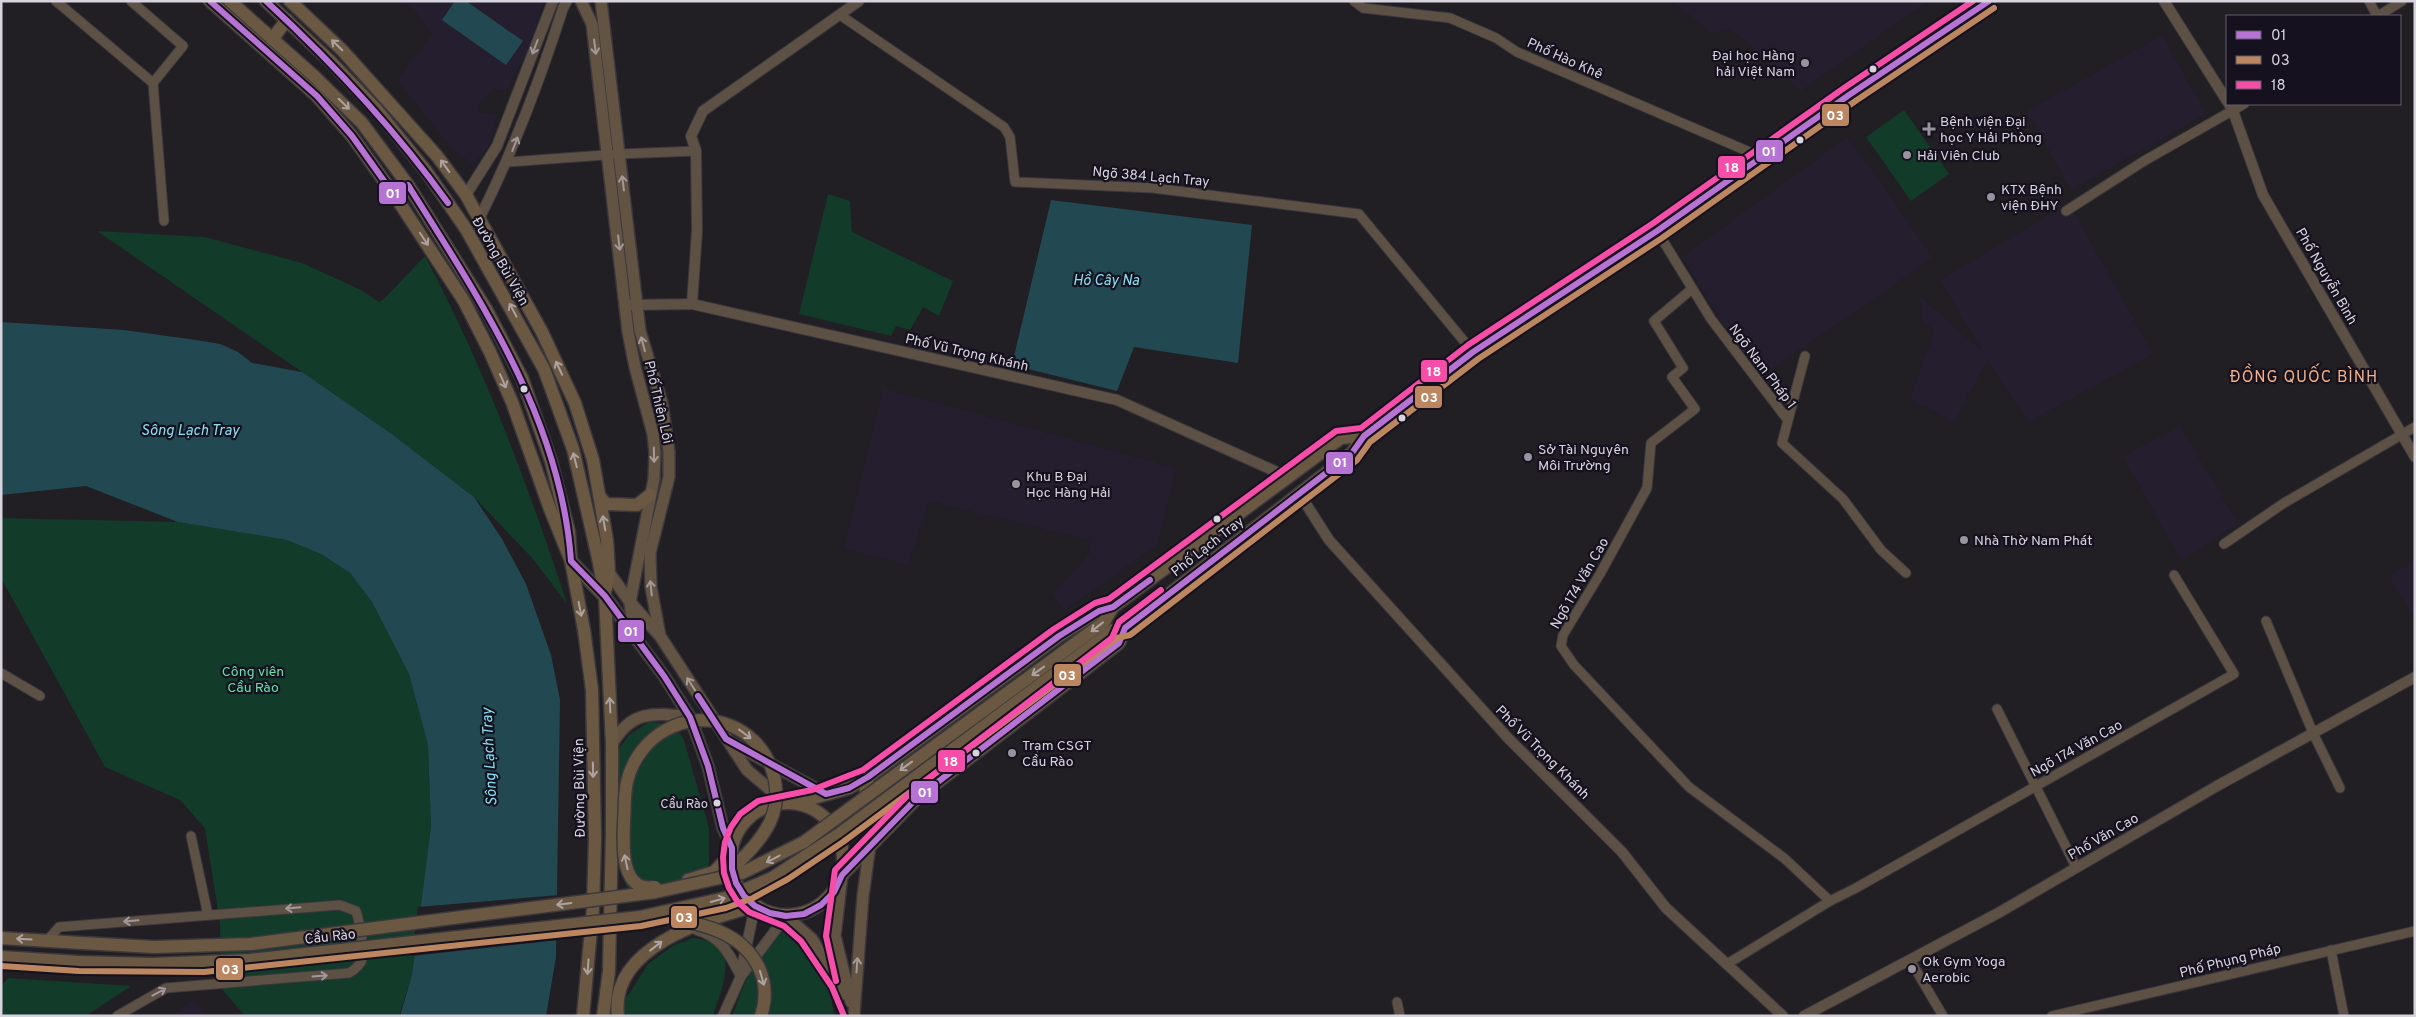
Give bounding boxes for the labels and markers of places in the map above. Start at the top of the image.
place label: Đại học Hàng hải Việt Nam [1712,48,1795,81]
marker: Đại học Hàng hải Việt Nam [1799,57,1811,69]
unlabelled marker [1868,64,1878,74]
place label: Bệnh viện Đại học Y Hải Phòng [1940,114,2042,147]
marker: Bệnh viện Đại học Y Hải Phòng [1922,122,1936,136]
unlabelled marker [1795,135,1805,145]
place label: Hải Viên Club [1917,148,2000,165]
marker: Hải Viên Club [1901,149,1913,161]
place label: KTX Bệnh viện ĐHY [2001,182,2062,215]
marker: KTX Bệnh viện ĐHY [1985,191,1997,203]
unlabelled marker [519,384,529,394]
unlabelled marker [1397,413,1407,423]
place label: Sở Tài Nguyên Môi Trường [1538,442,1629,475]
marker: Sở Tài Nguyên Môi Trường [1522,451,1534,463]
place label: Khu B Đại Học Hàng Hải [1026,469,1111,502]
marker: Khu B Đại Học Hàng Hải [1010,478,1022,490]
unlabelled marker [1212,514,1222,524]
place label: Nhà Thờ Nam Phát [1974,533,2093,550]
marker: Nhà Thờ Nam Phát [1958,534,1970,546]
place label: Trạm CSGT Cầu Rào [1022,738,1092,771]
marker: Trạm CSGT Cầu Rào [1006,747,1018,759]
unlabelled marker [971,748,981,758]
place label: Cầu Rào [660,796,708,813]
marker: Cầu Rào [712,798,722,808]
place label: Ok Gym Yoga Aerobic [1922,954,2005,987]
marker: Ok Gym Yoga Aerobic [1906,963,1918,975]

